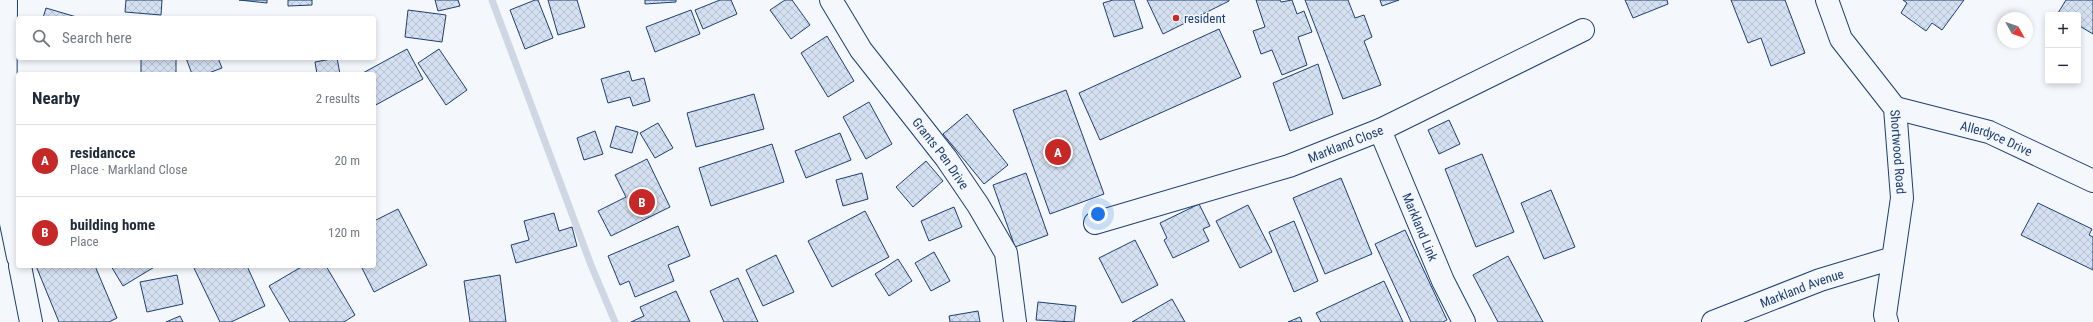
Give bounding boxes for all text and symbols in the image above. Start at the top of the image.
place label: resident [1184,11,1226,26]
north arrow [1997,12,2033,48]
map controls [2045,12,2081,84]
button: + [2045,12,2081,48]
marker: resident [1171,13,1181,23]
search box [16,16,376,60]
icon: search [30,27,52,49]
text: Search here [62,29,132,47]
button: − [2045,48,2081,84]
text: Nearby [32,88,80,108]
text: 2 results [316,91,360,106]
street label: Shortwood Road [1888,109,1909,195]
street label: Grants Pen Drive [910,115,972,192]
street label: Allerdyce Drive [1959,118,2035,159]
street label: Markland Close [1306,122,1385,165]
pin: A [1045,137,1071,167]
text: residancce [70,144,135,162]
text: A [41,153,49,168]
text: 20 m [334,153,360,168]
text: Place · Markland Close [70,162,187,177]
pin: B [629,187,655,217]
street label: Markland Link [1400,191,1441,263]
your location [1088,204,1108,224]
text: building home [70,216,155,234]
text: B [41,225,49,240]
text: 120 m [328,225,360,240]
text: Place [70,234,99,249]
street label: Markland Avenue [1758,266,1845,310]

